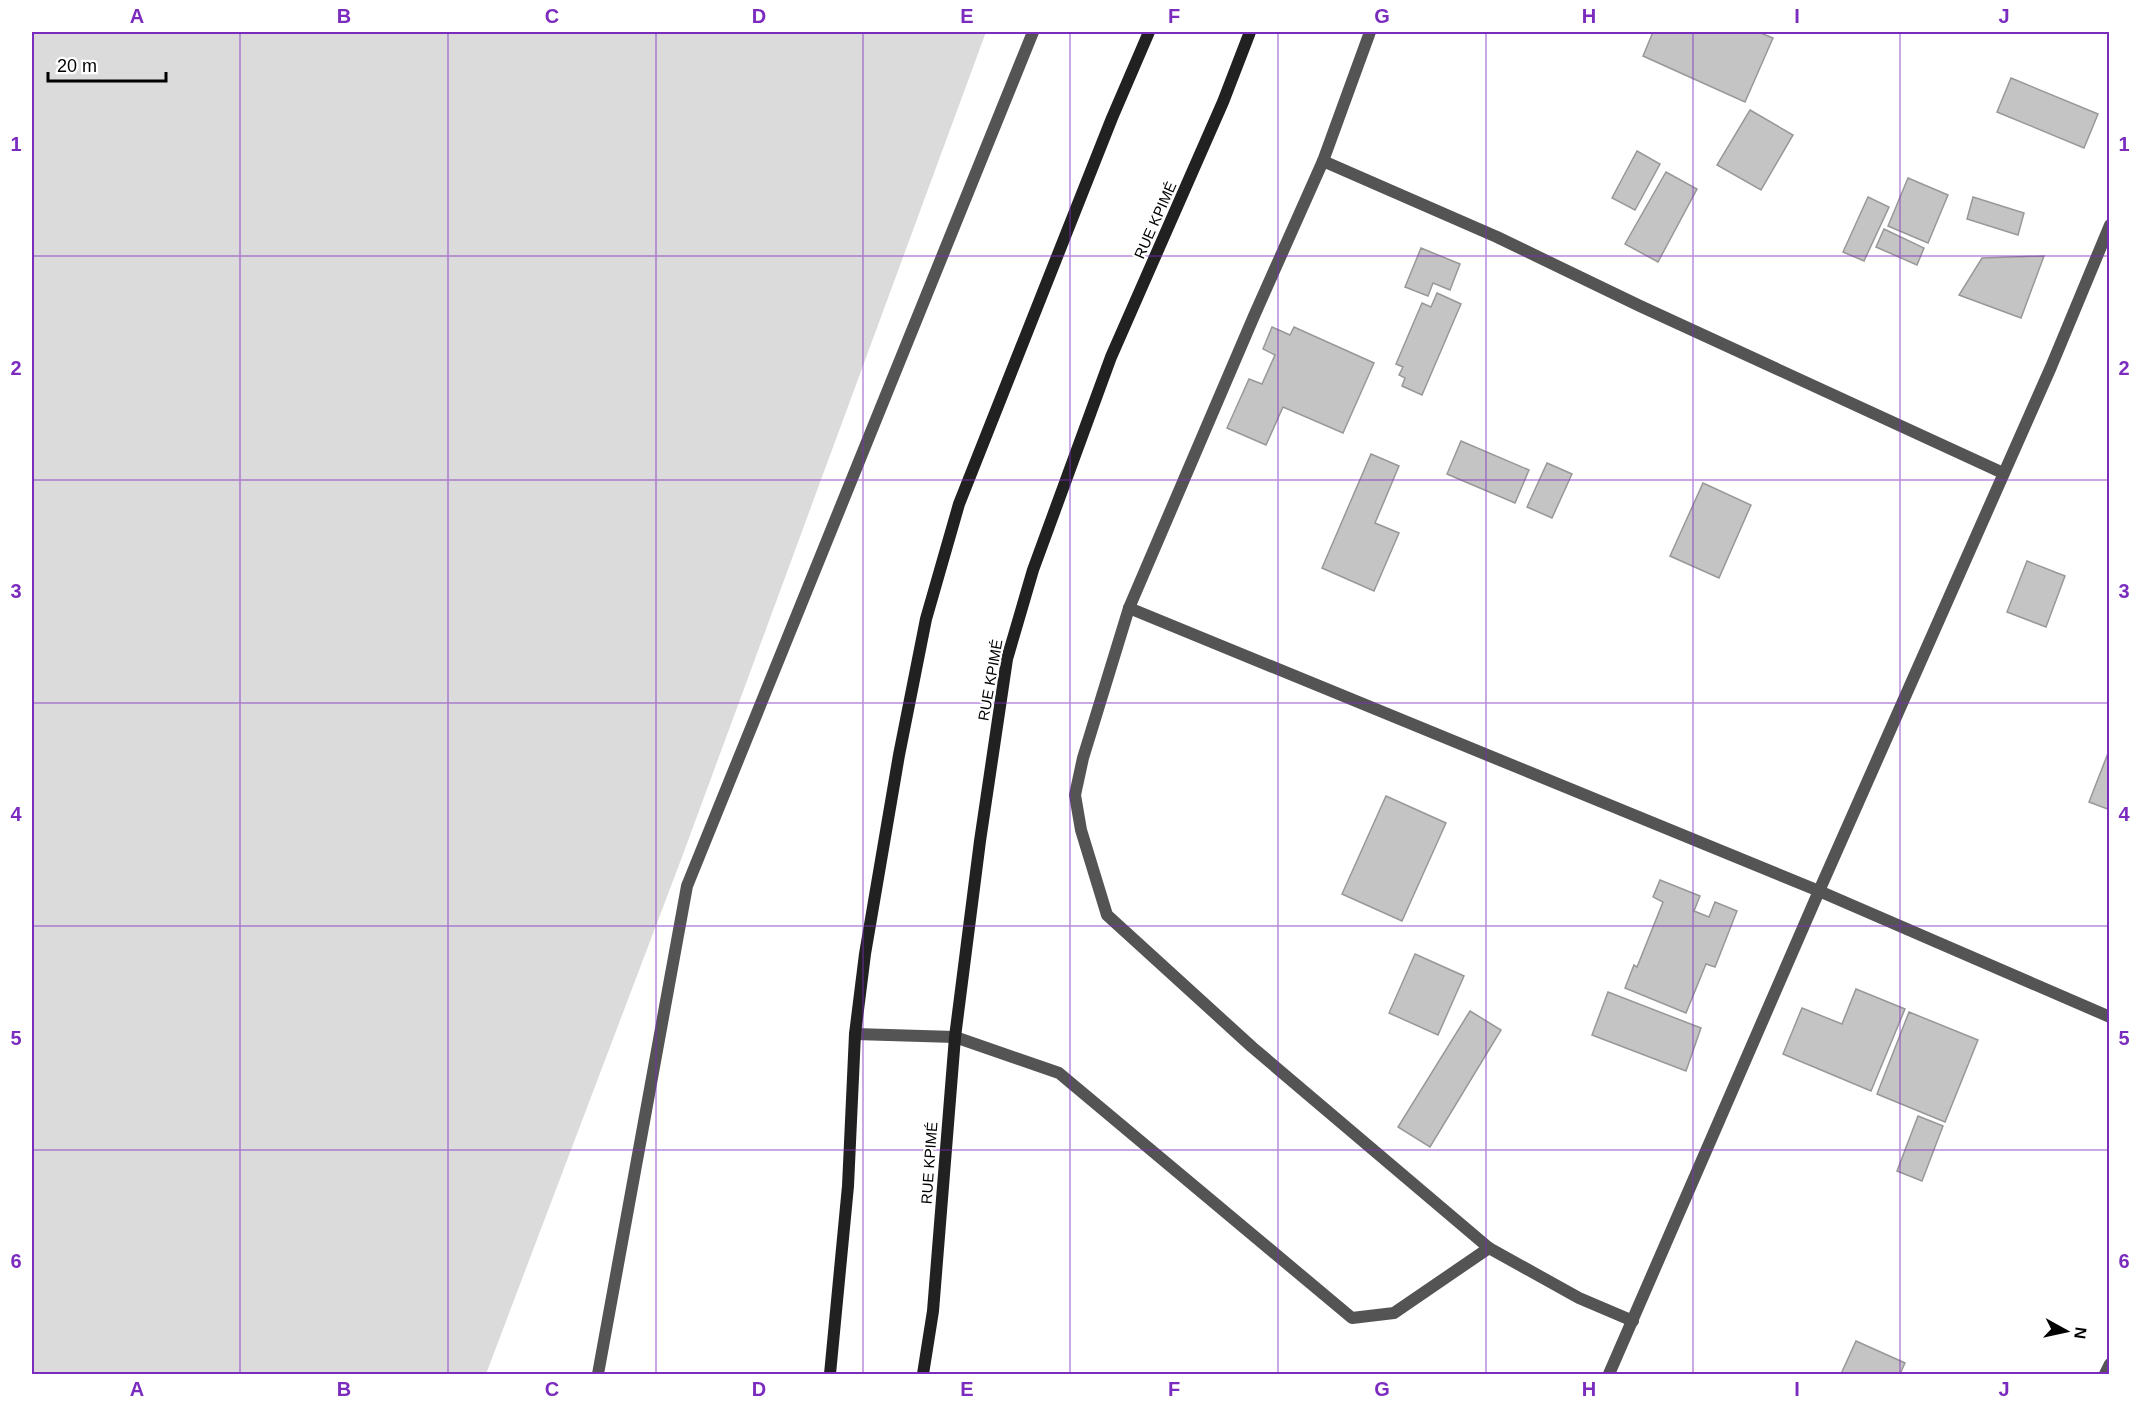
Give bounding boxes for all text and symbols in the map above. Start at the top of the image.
text: A [130,5,144,27]
text: B [337,5,351,27]
text: C [545,5,559,27]
text: D [752,5,766,27]
text: E [960,5,974,27]
text: F [1168,5,1180,27]
text: G [1374,5,1390,27]
text: H [1582,5,1596,27]
text: I [1794,5,1800,27]
text: J [1998,5,2010,27]
scale bar [48,45,166,83]
text: 20 m [57,56,97,76]
text: 1 [10,133,22,155]
text: 1 [2118,133,2130,155]
street label: RUE KPIMÉ [1130,179,1180,261]
text: 2 [10,357,22,379]
text: 2 [2118,357,2130,379]
text: 3 [10,580,22,602]
text: 3 [2118,580,2130,602]
street label: RUE KPIMÉ [974,638,1006,722]
text: 4 [10,803,22,825]
text: 4 [2118,803,2130,825]
text: 5 [10,1027,22,1049]
text: 5 [2118,1027,2130,1049]
street label: RUE KPIMÉ [918,1121,940,1205]
text: 6 [10,1250,22,1272]
text: 6 [2118,1250,2130,1272]
north arrow [2036,1301,2096,1361]
text: N [2071,1326,2090,1340]
text: A [130,1378,144,1400]
text: B [337,1378,351,1400]
text: C [545,1378,559,1400]
text: D [752,1378,766,1400]
text: E [960,1378,974,1400]
text: F [1168,1378,1180,1400]
text: G [1374,1378,1390,1400]
text: H [1582,1378,1596,1400]
text: I [1794,1378,1800,1400]
text: J [1998,1378,2010,1400]

